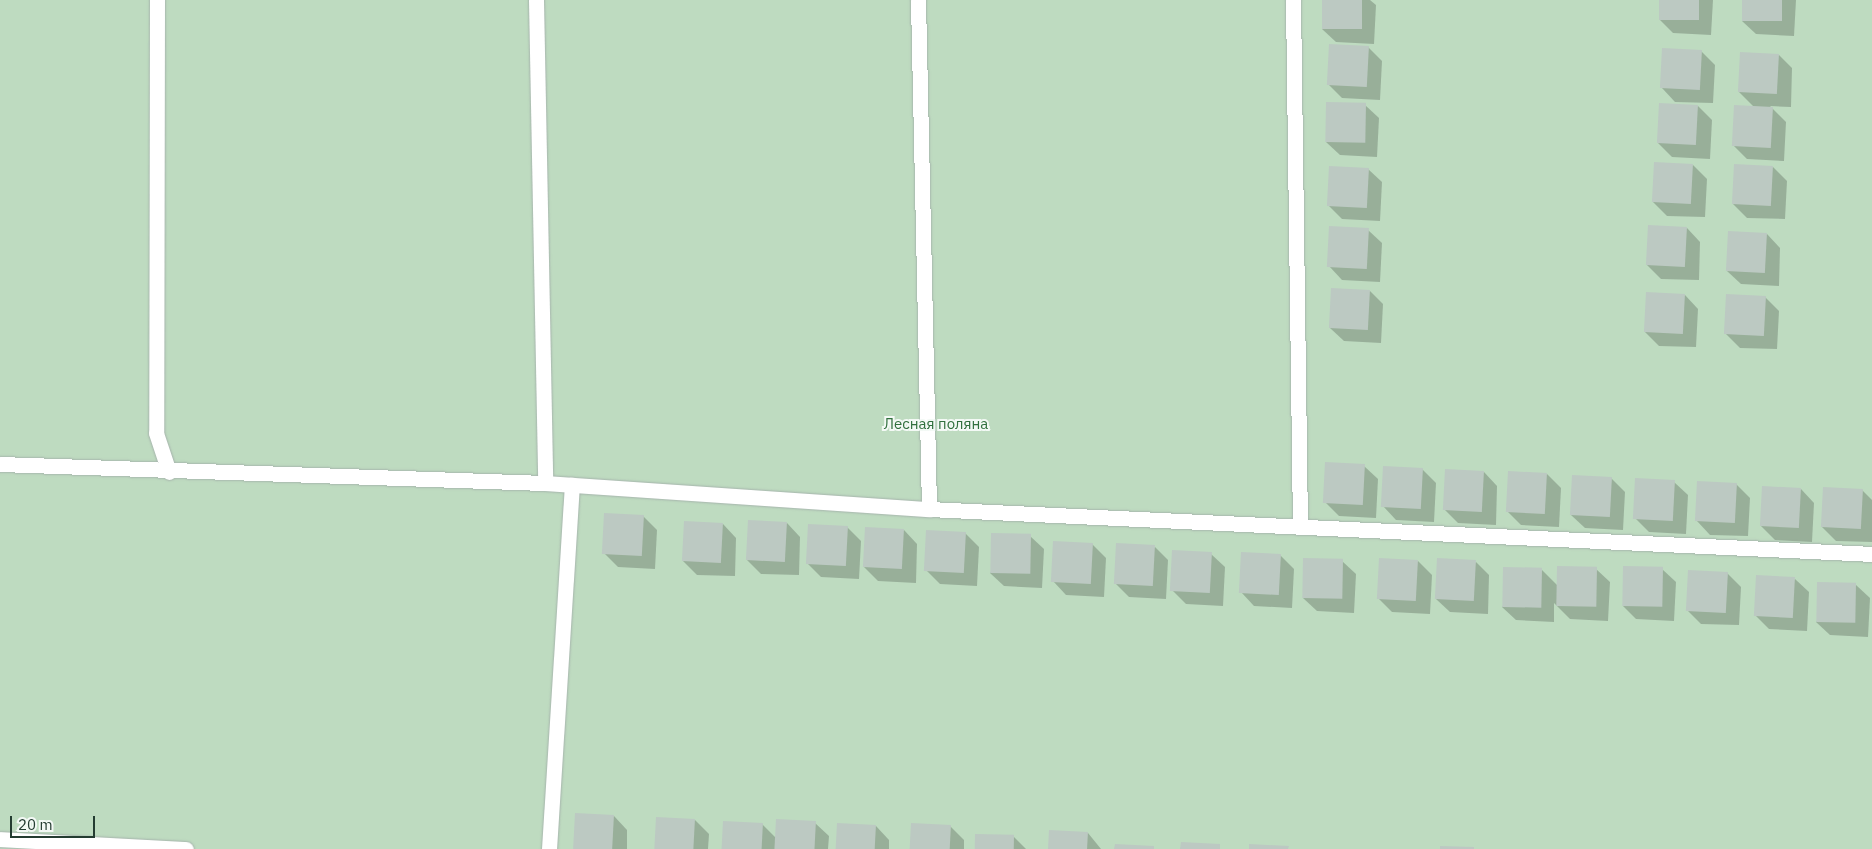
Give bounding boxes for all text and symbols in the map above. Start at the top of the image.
park label: Лесная поляна [884,415,988,433]
scale bar [12,806,98,838]
text: 20 m [18,815,53,834]

